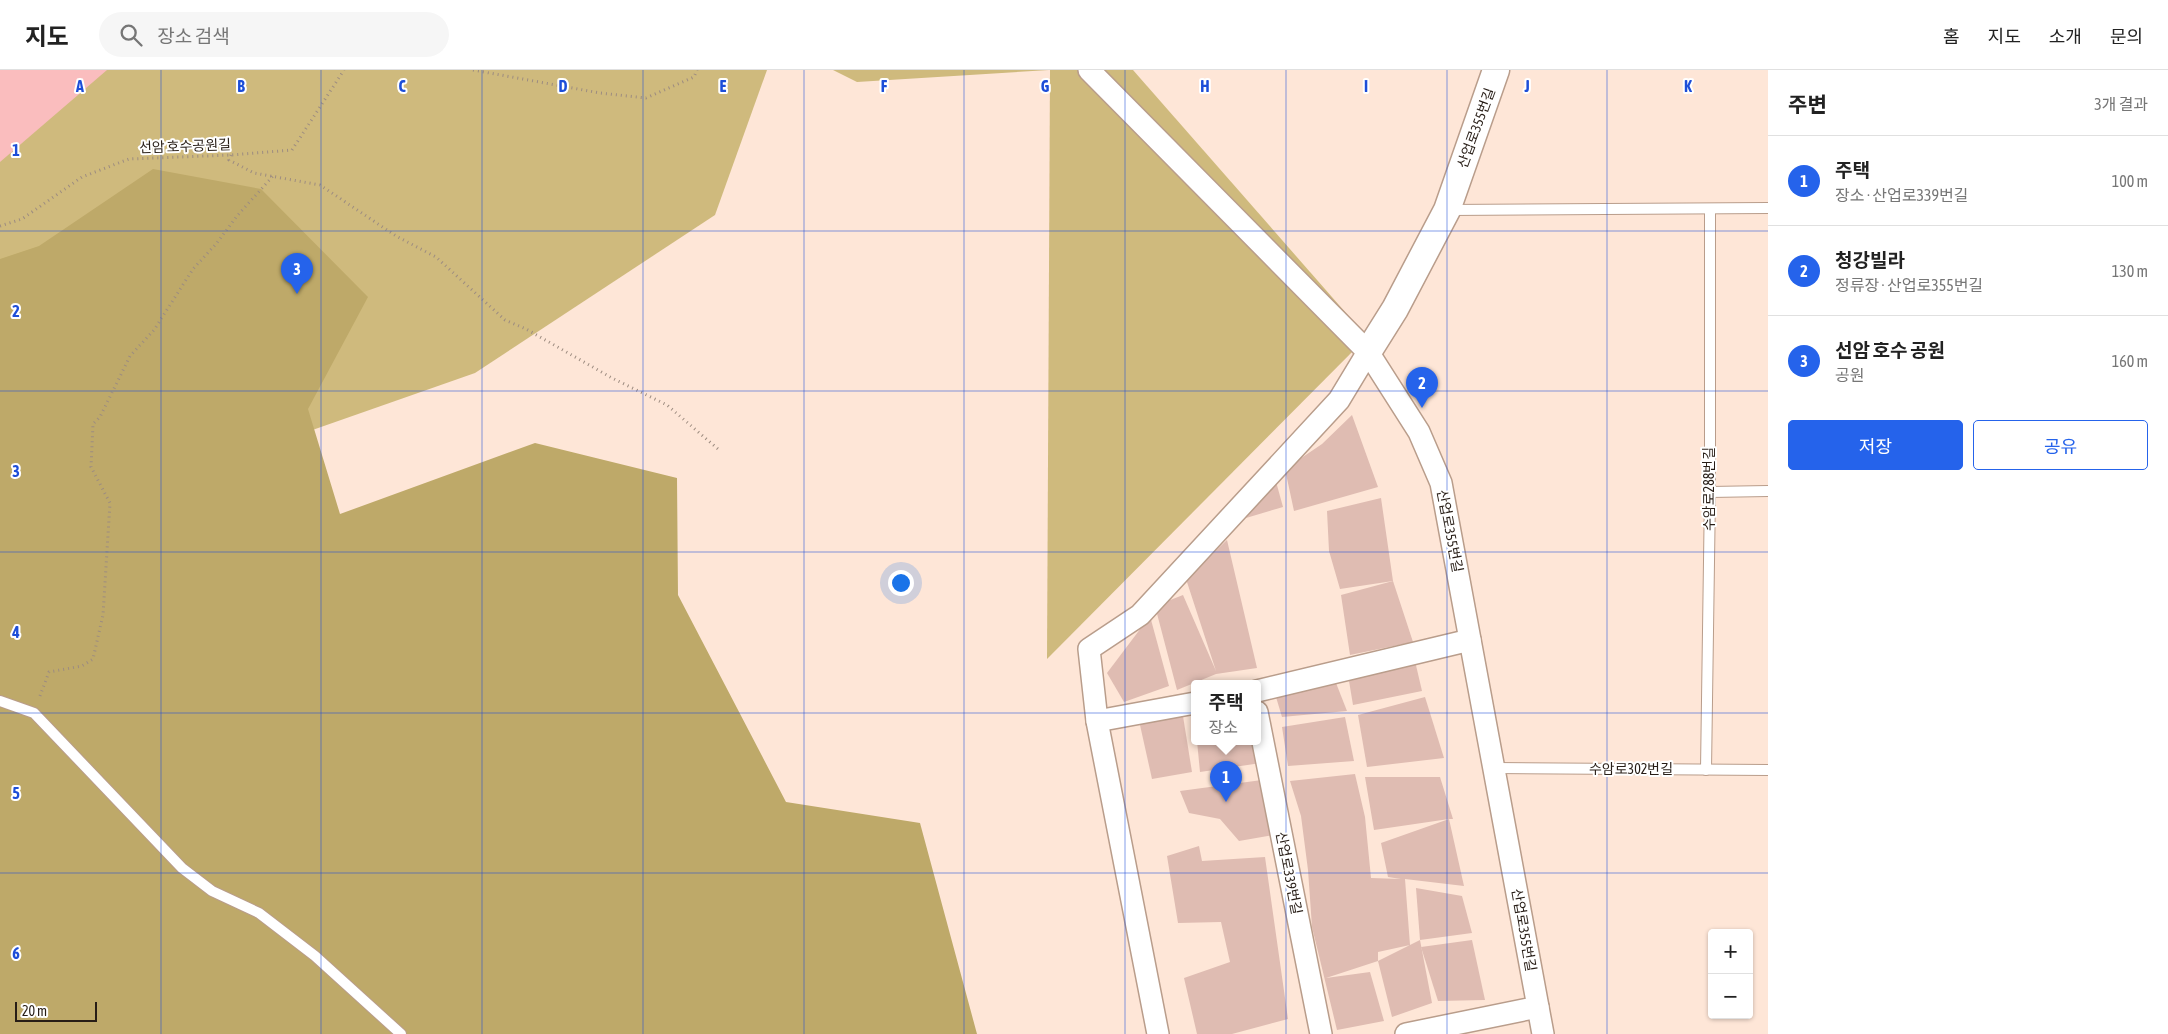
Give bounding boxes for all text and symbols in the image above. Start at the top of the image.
search box [99,12,449,57]
icon: search [117,21,145,49]
text: 지도 [25,23,69,50]
text: 장소 검색 [157,25,230,47]
text: 홈 [1943,26,1960,47]
text: 지도 [1988,26,2021,47]
text: 소개 [2049,26,2082,47]
text: 문의 [2110,26,2143,47]
text: A [75,77,84,95]
text: B [237,77,245,95]
text: C [398,77,406,95]
text: D [559,77,568,95]
text: E [720,77,727,95]
text: F [881,77,888,95]
text: G [1041,77,1050,95]
text: H [1200,77,1210,95]
text: I [1364,77,1368,95]
text: J [1523,77,1530,95]
text: K [1684,77,1692,95]
street label: 산업로355번길 [1454,86,1498,170]
text: 주변 [1788,92,1827,116]
text: 3개 결과 [2094,95,2148,113]
street label: 선암 호수공원길 [139,136,231,156]
text: 1 [12,141,20,159]
text: 주택 [1835,159,1870,181]
text: 1 [1800,172,1808,190]
text: 100 m [2112,172,2148,190]
text: 장소 · 산업로339번길 [1835,186,1968,204]
text: 청강빌라 [1835,249,1905,271]
pin: 3 [281,253,313,294]
text: 2 [1800,262,1808,280]
text: 130 m [2112,262,2148,280]
text: 정류장 · 산업로355번길 [1835,276,1983,294]
text: 2 [12,302,20,320]
text: 선암 호수 공원 [1835,339,1945,361]
text: 3 [1800,352,1808,370]
text: 160 m [2112,352,2148,370]
text: 공원 [1835,366,1864,384]
pin: 2 [1406,367,1438,408]
button: 저장 [1788,420,1963,470]
button: 공유 [1973,420,2148,470]
street label: 수암로288번길 [1701,447,1717,531]
text: 3 [12,462,20,480]
street label: 산업로355번길 [1434,488,1466,574]
your location [888,570,914,596]
text: 4 [11,623,20,641]
popup [1191,680,1261,745]
text: 주택 [1209,691,1243,713]
text: 장소 [1209,718,1238,736]
pin: 1 [1210,761,1242,802]
street label: 수암로302번길 [1589,761,1673,777]
text: 5 [12,784,20,802]
street label: 산업로339번길 [1273,830,1305,916]
street label: 산업로355번길 [1509,887,1539,973]
map controls [1708,929,1753,1019]
button: + [1708,929,1753,974]
text: 6 [12,944,20,962]
button: − [1708,974,1753,1019]
scale bar [15,999,98,1022]
text: 20 m [22,1003,47,1019]

